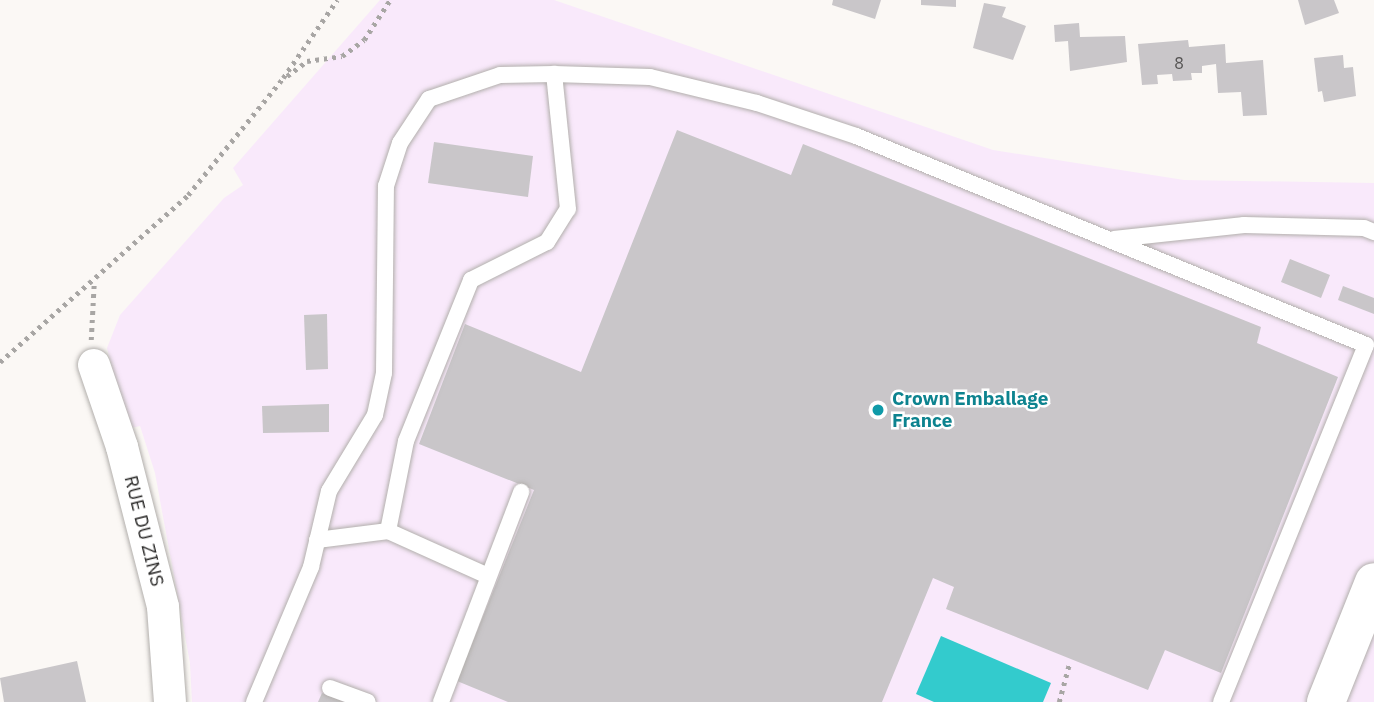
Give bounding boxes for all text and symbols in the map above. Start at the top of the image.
house number: 8 [1174,53,1184,73]
place label: Crown Emballage France [892,388,1048,432]
marker: Crown Emballage France [870,402,886,418]
street label: RUE DU ZINS [119,473,169,589]

